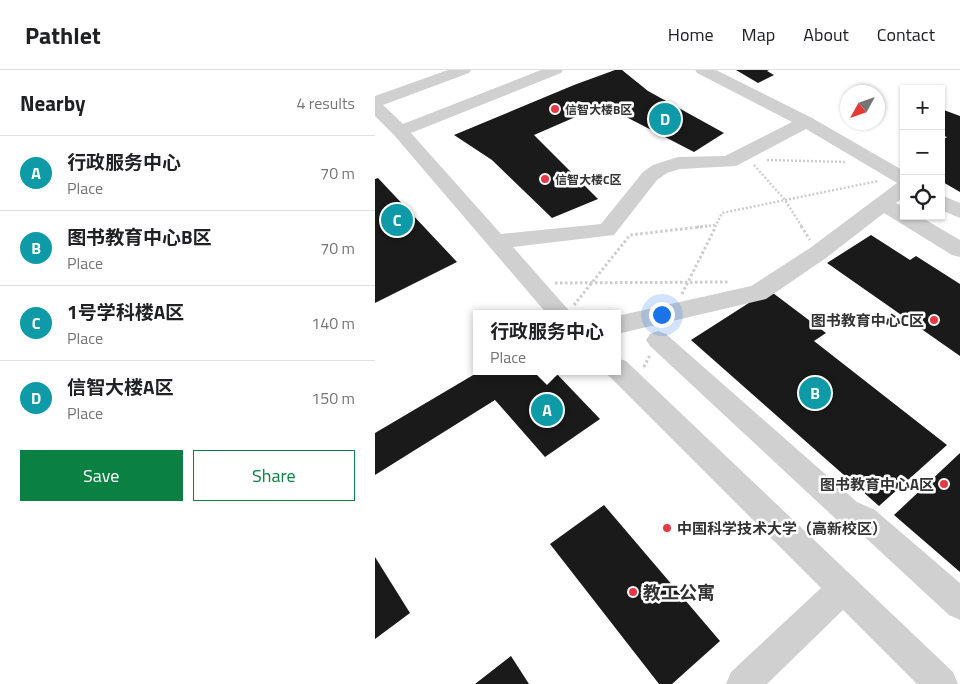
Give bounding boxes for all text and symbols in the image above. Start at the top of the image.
text: Pathlet [25,17,101,53]
text: Home [668,21,714,48]
text: Map [742,21,775,48]
text: About [803,21,849,48]
text: Contact [877,21,935,48]
north arrow [840,85,885,130]
map controls [900,85,945,220]
button: + [900,85,945,130]
text: Nearby [20,87,85,119]
text: 4 results [296,91,355,115]
place label: 信智大楼B区 [565,100,632,119]
pin: D [649,100,681,138]
marker: 信智大楼B区 [549,103,561,115]
button: − [900,130,945,175]
text: 行政服务中心 [67,147,181,176]
text: A [31,161,41,185]
text: 70 m [320,161,355,185]
place label: 信智大楼C区 [555,170,622,189]
marker: 信智大楼C区 [539,173,551,185]
button: locate [900,175,945,220]
text: Place [67,176,103,200]
pin: C [381,201,413,239]
text: 图书教育中心B区 [67,222,212,251]
text: B [31,236,41,260]
text: 70 m [320,236,355,260]
text: Place [67,251,103,275]
text: 1号学科楼A区 [67,297,184,326]
your location [649,302,675,328]
place label: 图书教育中心C区 [811,309,924,332]
popup [473,310,621,375]
text: C [32,311,40,335]
text: 140 m [311,311,355,335]
marker: 图书教育中心C区 [928,314,940,326]
text: 行政服务中心 [490,316,604,345]
text: Place [67,326,103,350]
text: Place [490,345,526,369]
text: 信智大楼A区 [67,372,173,401]
pin: B [799,374,831,412]
text: D [31,386,41,410]
text: 150 m [311,386,355,410]
pin: A [531,391,563,429]
text: Place [67,401,103,425]
button: Save [20,450,183,501]
button: Share [193,450,355,501]
place label: 图书教育中心A区 [820,473,934,496]
marker: 图书教育中心A区 [938,478,950,490]
place label: 中国科学技术大学（高新校区） [677,517,887,540]
marker: 中国科学技术大学（高新校区） [661,522,673,534]
place label: 教工公寓 [643,579,715,606]
marker: 教工公寓 [627,586,639,598]

